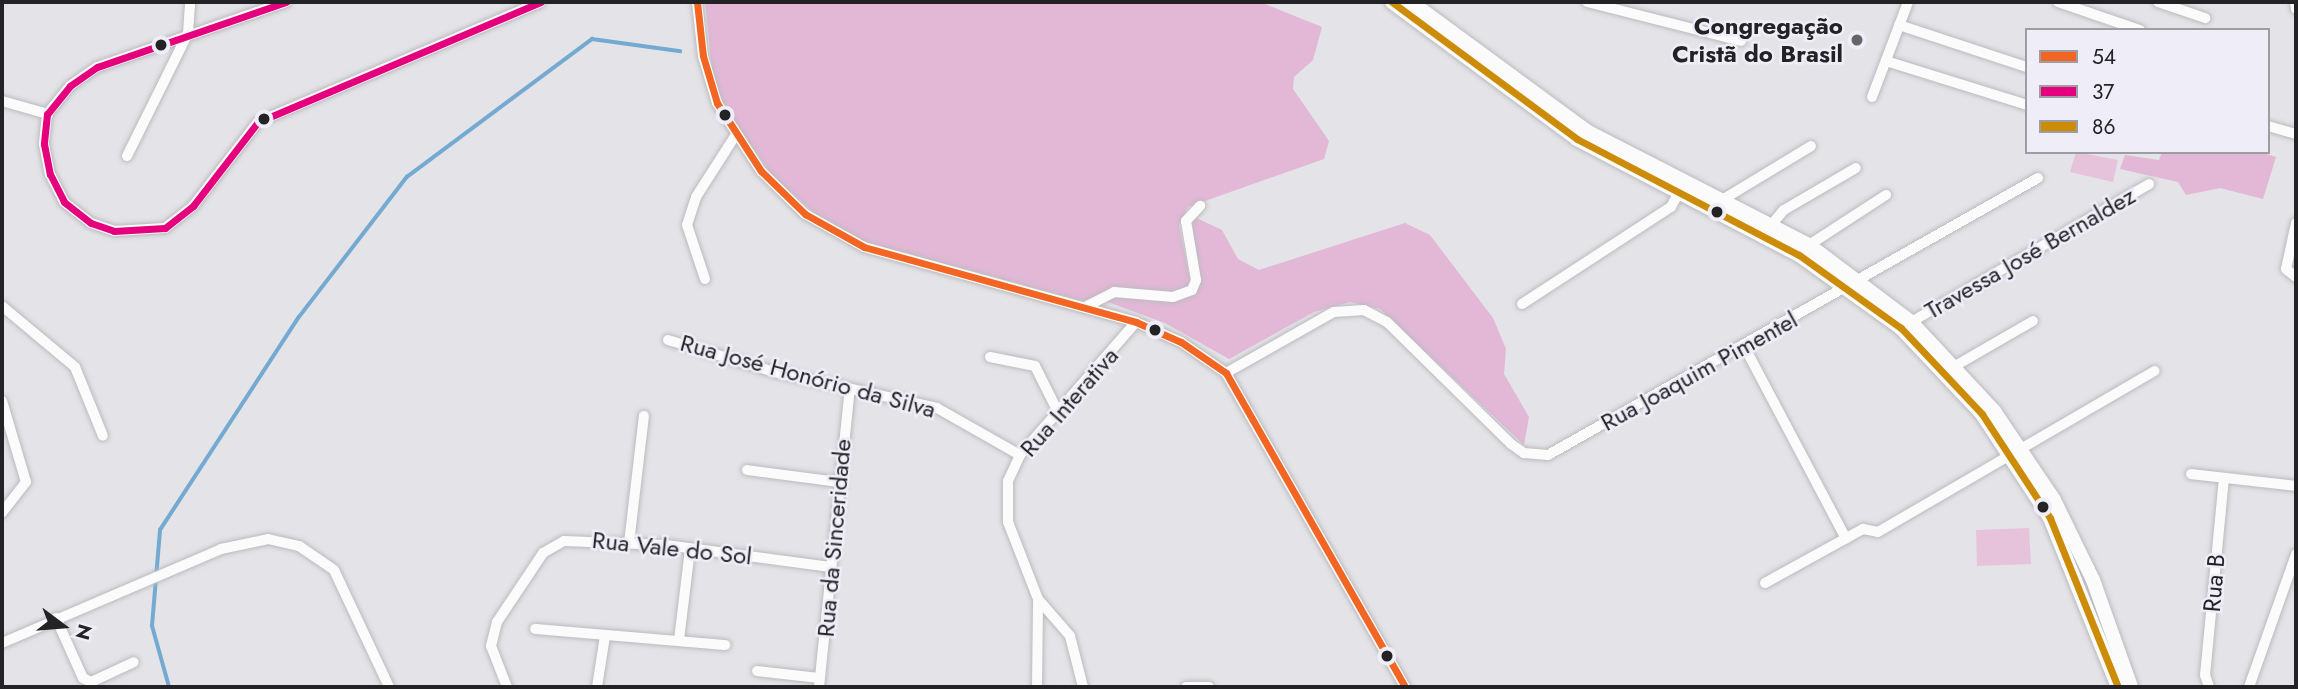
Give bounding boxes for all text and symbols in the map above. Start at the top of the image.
place label: Congregação Cristã do Brasil [1672,12,1843,68]
legend [2025,28,2270,154]
marker: Congregação Cristã do Brasil [1849,32,1865,48]
unlabelled marker [154,38,168,52]
text: 54 [2092,42,2116,72]
text: 37 [2092,77,2114,107]
unlabelled marker [718,108,732,122]
unlabelled marker [257,112,271,126]
text: 86 [2092,112,2116,142]
street label: Travessa José Bernaldez [1920,181,2140,325]
unlabelled marker [1710,205,1724,219]
street label: Rua Joaquim Pimentel [1596,305,1802,437]
unlabelled marker [1148,323,1162,337]
street label: Rua José Honório da Silva [677,328,939,424]
street label: Rua Interativa [1014,342,1124,462]
street label: Rua da Sinceridade [811,438,857,638]
unlabelled marker [2036,500,2050,514]
street label: Rua Vale do Sol [591,525,753,571]
street label: Rua B [2197,553,2231,613]
north arrow [28,591,98,661]
text: N [69,621,99,643]
unlabelled marker [1380,649,1394,663]

